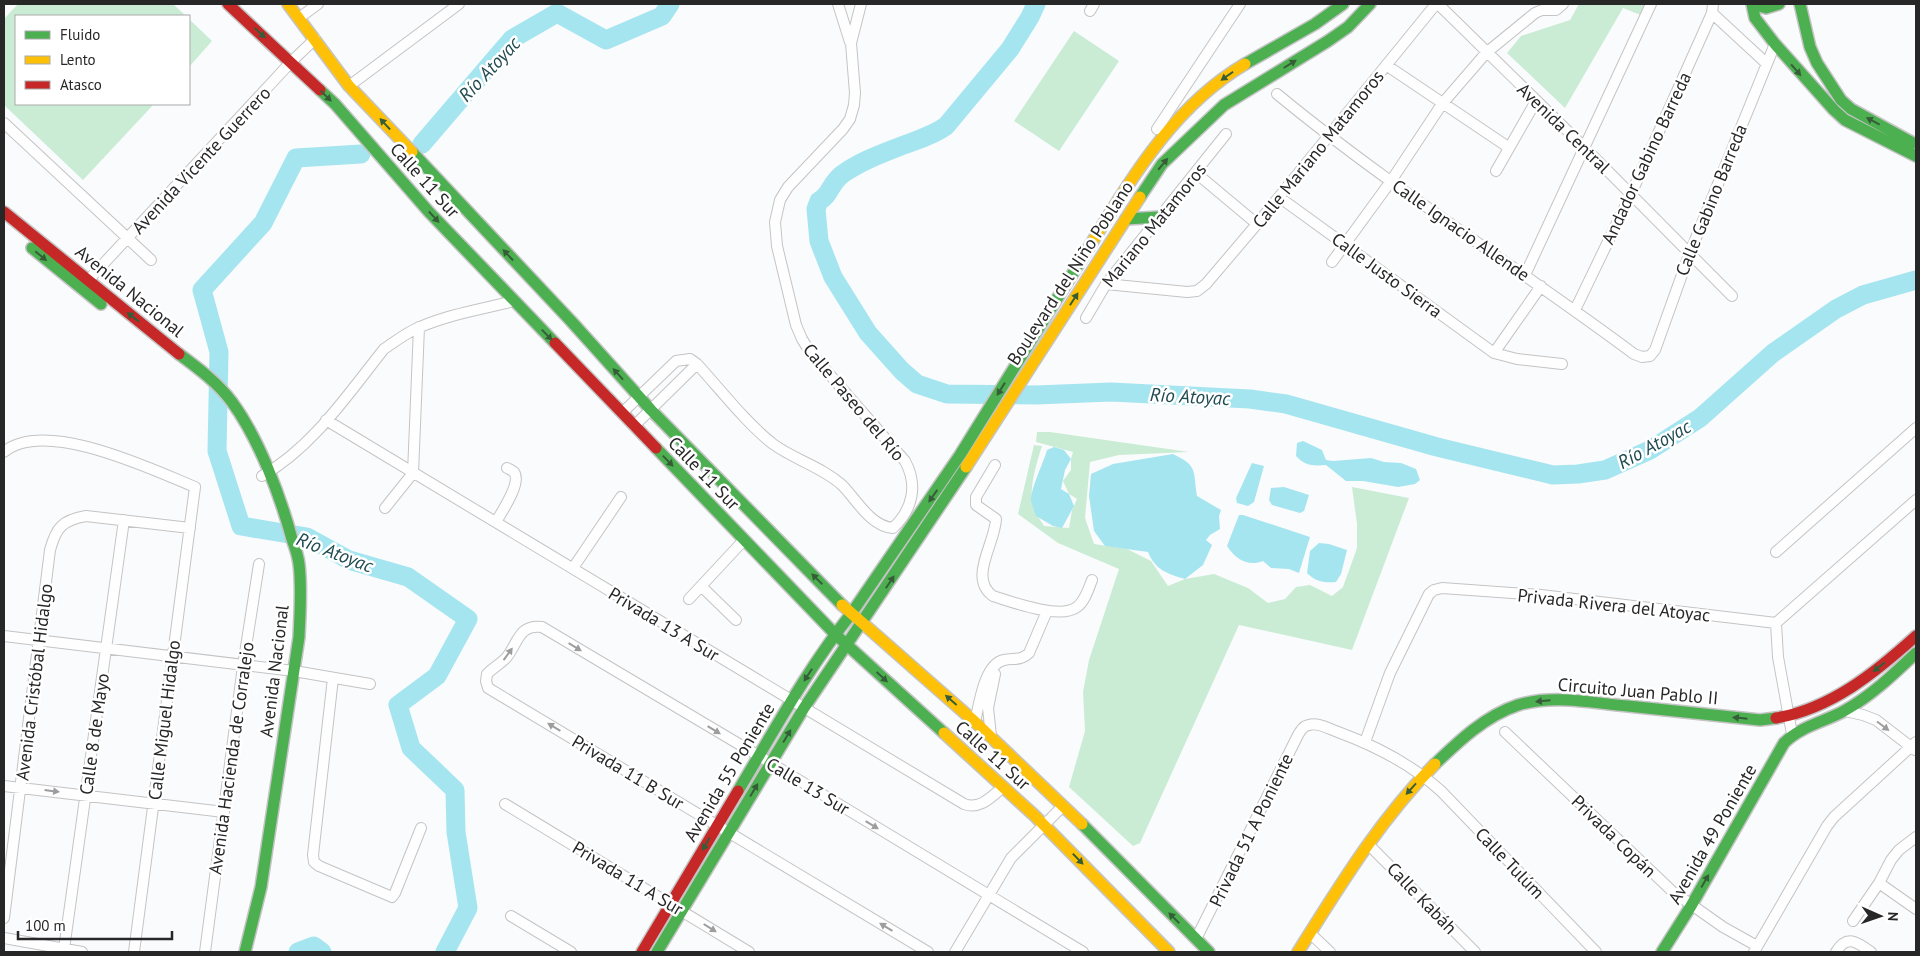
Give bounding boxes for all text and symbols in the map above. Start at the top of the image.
legend [15,15,190,105]
text: Fluido [60,25,100,44]
one-way arrow [253,27,265,39]
water label: Río Atoyac [453,31,526,106]
text: Lento [60,50,96,69]
one-way arrow [1284,60,1297,69]
one-way arrow [1791,63,1802,76]
street label: Calle Mariano Matamoros [1247,65,1389,233]
street label: Andador Gabino Barreda [1596,68,1696,248]
one-way arrow [1221,71,1234,81]
text: Atasco [60,75,102,94]
street label: Avenida Central [1513,78,1616,179]
street label: Avenida Vicente Guerrero [127,81,275,239]
one-way arrow [320,90,332,102]
one-way arrow [1866,117,1881,125]
one-way arrow [379,118,391,130]
street label: Calle Gabino Barreda [1670,121,1752,279]
street label: Calle 11 Sur [385,138,465,222]
one-way arrow [1158,157,1169,170]
street label: Mariano Matamoros [1097,158,1211,292]
street label: Calle Ignacio Allende [1388,174,1534,286]
street label: Boulevard del Niño Poblano [1002,177,1138,369]
one-way arrow [428,211,440,223]
street label: Calle Justo Sierra [1327,227,1447,323]
street label: Avenida Nacional [71,240,190,342]
one-way arrow [502,249,514,261]
one-way arrow [34,250,47,261]
one-way arrow [1069,293,1078,306]
one-way arrow [126,312,140,322]
one-way arrow [541,329,553,341]
street label: Calle Paseo del Río [798,338,910,466]
one-way arrow [613,368,624,381]
water label: Río Atoyac [1149,382,1232,410]
one-way arrow [997,383,1006,396]
water label: Río Atoyac [1613,414,1696,474]
street label: Calle 11 Sur [663,432,745,514]
one-way arrow [662,455,674,467]
one-way arrow [928,489,938,502]
water label: Río Atoyac [293,526,378,578]
one-way arrow [811,573,823,585]
one-way arrow [885,575,895,589]
street label: Avenida Cristóbal Hidalgo [10,582,58,782]
street label: Privada 13 A Sur [604,582,724,666]
street label: Privada Rivera del Atoyac [1516,583,1712,627]
street label: Avenida Nacional [254,603,294,739]
street label: Calle Miguel Hidalgo [143,639,185,801]
street label: Avenida Hacienda de Corralejo [203,640,259,876]
one-way arrow [568,642,581,651]
one-way arrow [503,648,514,661]
one-way arrow [1873,661,1886,672]
one-way arrow [804,668,813,682]
one-way arrow [875,671,888,682]
street label: Calle 8 de Mayo [74,672,114,796]
street label: Circuito Juan Pablo II [1557,673,1719,709]
one-way arrow [945,694,957,706]
street label: Avenida 55 Poniente [679,698,779,846]
one-way arrow [1535,698,1551,706]
one-way arrow [1731,714,1747,722]
street label: Calle 11 Sur [951,715,1035,795]
one-way arrow [1876,720,1889,731]
one-way arrow [547,723,560,732]
one-way arrow [708,725,721,734]
one-way arrow [783,729,792,742]
street label: Privada 11 B Sur [568,730,688,814]
street label: Privada 51 A Poniente [1204,750,1298,910]
street label: Calle 13 Sur [762,752,854,820]
street label: Avenida 49 Poniente [1663,760,1761,908]
one-way arrow [1405,782,1417,794]
one-way arrow [749,784,758,797]
one-way arrow [44,787,60,795]
street label: Privada Copán [1567,790,1661,882]
one-way arrow [865,820,878,829]
street label: Calle Tulúm [1470,823,1550,903]
street label: Privada 11 A Sur [568,836,688,920]
one-way arrow [702,838,711,851]
one-way arrow [1071,853,1083,865]
street label: Calle Kabáh [1382,857,1462,939]
one-way arrow [1701,874,1710,887]
north arrow [1855,891,1905,941]
scale bar [18,908,171,940]
one-way arrow [1169,912,1181,924]
text: N [1884,912,1902,921]
text: 100 m [25,916,66,935]
one-way arrow [704,923,717,933]
one-way arrow [880,923,893,932]

